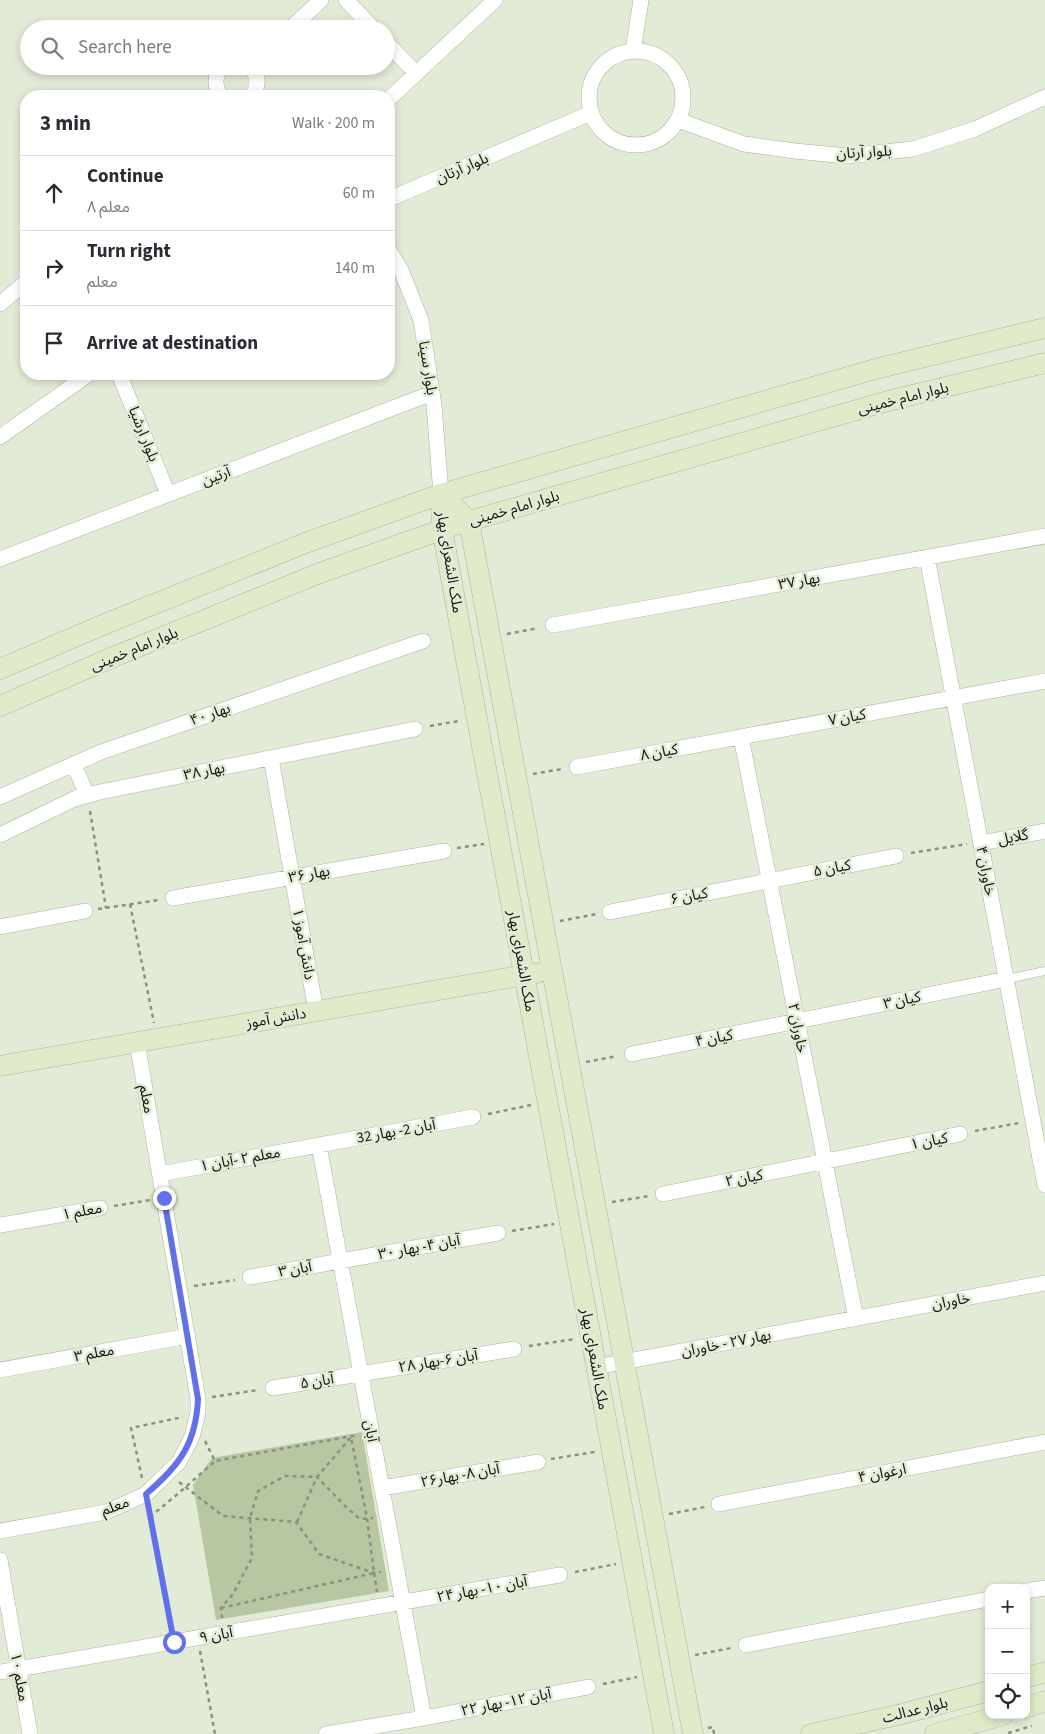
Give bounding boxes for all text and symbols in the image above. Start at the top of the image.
search box [20,20,395,75]
icon: search [38,34,66,62]
text: Search here [78,34,172,61]
text: 3 min [40,108,91,138]
text: Walk · 200 m [292,112,375,134]
street label: بلوار آرتان [836,141,892,164]
street label: بلوار آرتان [433,148,492,189]
text: Continue [87,163,164,190]
icon: ahead [40,179,68,207]
text: 60 m [343,182,375,204]
text: معلم ۸ [87,196,130,218]
text: Turn right [87,238,171,265]
icon: right [40,254,68,282]
text: 140 m [335,257,375,279]
text: معلم [87,271,118,293]
icon: arrive [40,329,68,357]
text: Arrive at destination [87,330,258,357]
street label: بلوار سینا [413,339,442,397]
street label: بلوار امام خمینی [855,377,951,420]
street label: بلوار ارشیا [123,403,164,465]
street label: آرتین [199,461,234,492]
street label: بلوار امام خمینی [467,486,562,531]
street label: ملک الشعرای بهار [431,509,468,615]
street label: بهار ۳۷ [777,568,821,595]
street label: بلوار امام خمینی [87,622,181,677]
street label: بهار ۴۰ [187,698,233,731]
street label: کیان ۷ [827,704,868,731]
street label: کیان ۸ [639,739,680,766]
street label: بهار ۳۸ [182,757,227,786]
street label: گلایل [996,824,1031,851]
street label: خاوران ۴ [970,844,1001,898]
street label: کیان ۵ [811,854,854,882]
street label: بهار ۳۶ [287,861,331,888]
street label: کیان ۶ [668,882,711,910]
street label: دانش آموز ۱ [287,907,320,982]
street label: ملک الشعرای بهار [502,908,541,1014]
street label: کیان ۳ [881,986,924,1015]
street label: خاوران ۲ [782,1001,813,1055]
street label: دانش آموز [243,1003,308,1034]
street label: کیان ۴ [693,1024,736,1052]
street label: معلم [134,1083,159,1115]
street label: آبان 2- بهار 32 [355,1114,438,1149]
street label: کیان ۱ [908,1127,951,1155]
street label: معلم ۲ -آبان ۱ [198,1142,282,1177]
street label: کیان ۲ [723,1164,766,1192]
route end [153,1187,176,1210]
street label: معلم ۱ [60,1198,104,1225]
street label: آبان ۴- بهار ۳۰ [376,1230,462,1265]
street label: آبان ۳ [277,1256,314,1283]
street label: خاوران [930,1287,972,1316]
street label: ملک الشعرای بهار [575,1306,614,1412]
street label: بهار ۲۷ - خاوران [679,1324,773,1363]
street label: معلم ۳ [72,1340,116,1367]
street label: آبان ۶-بهار ۲۸ [397,1345,480,1378]
street label: آبان ۵ [299,1368,336,1395]
street label: آبان [358,1418,383,1444]
street label: ۲۶آبان ۸- بهار [419,1458,502,1493]
street label: ارغوان ۴ [856,1459,908,1488]
street label: معلم [98,1492,132,1521]
street label: آبان ۱۰- بهار ۲۴ [435,1571,530,1608]
map controls [985,1584,1030,1719]
button: + [985,1584,1030,1629]
street label: آبان ۹ [198,1622,235,1649]
button: − [985,1629,1030,1674]
route start [163,1631,186,1654]
street label: معلم ۱۰ [5,1651,34,1703]
button: locate [985,1674,1030,1719]
street label: آبان ۱۲- بهار ۲۲ [459,1683,554,1722]
street label: بلوار عدالت [880,1692,950,1729]

